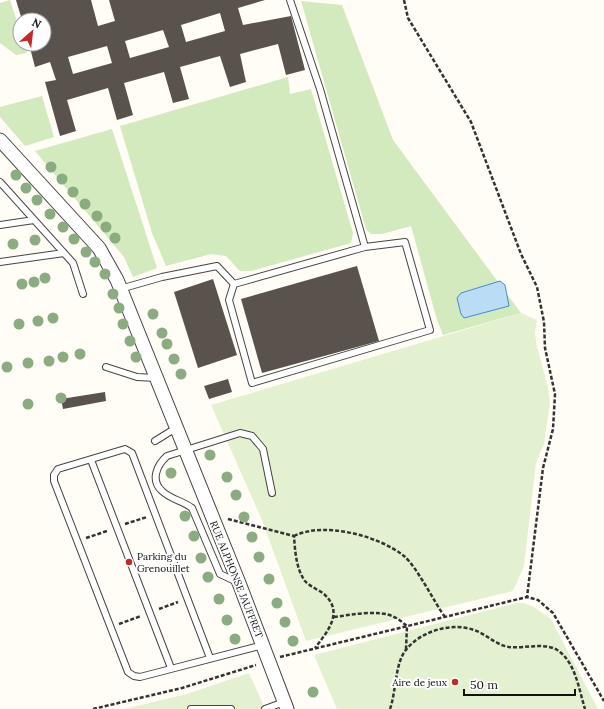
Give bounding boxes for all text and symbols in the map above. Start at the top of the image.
north arrow [12,12,52,52]
text: N [30,15,44,32]
street label: RUE ALPHONSE JAUFFRET [207,519,266,640]
place label: Parking du Grenouillet [137,550,190,575]
marker: Parking du Grenouillet [124,557,134,567]
scale bar [464,671,575,697]
place label: Aire de jeux [391,676,448,689]
marker: Aire de jeux [450,677,460,687]
text: 50 m [470,677,498,692]

